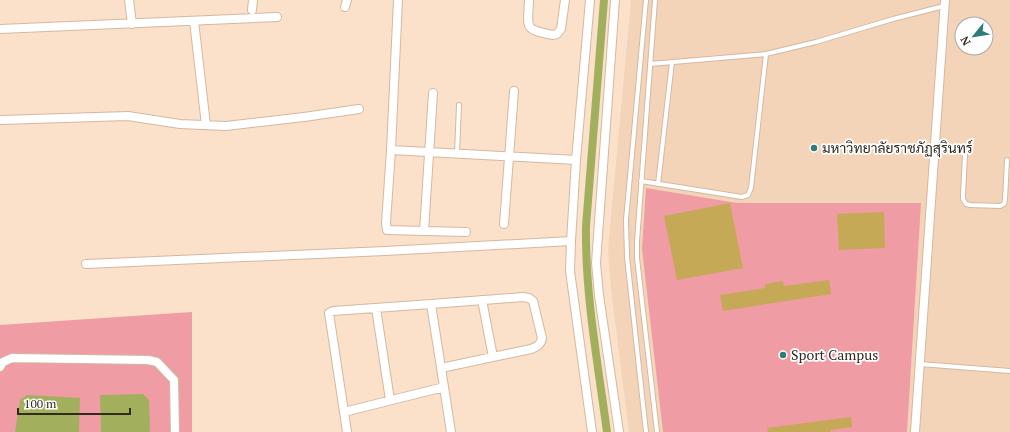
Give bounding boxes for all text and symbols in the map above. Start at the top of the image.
north arrow [954,16,994,56]
text: N [957,33,973,48]
place label: มหาวิทยาลัยราชภัฏสุรินทร์ [822,138,973,158]
marker: มหาวิทยาลัยราชภัฏสุรินทร์ [809,143,819,153]
place label: Sport Campus [791,345,878,364]
marker: Sport Campus [778,350,788,360]
scale bar [18,390,130,416]
text: 100 m [24,396,57,411]

